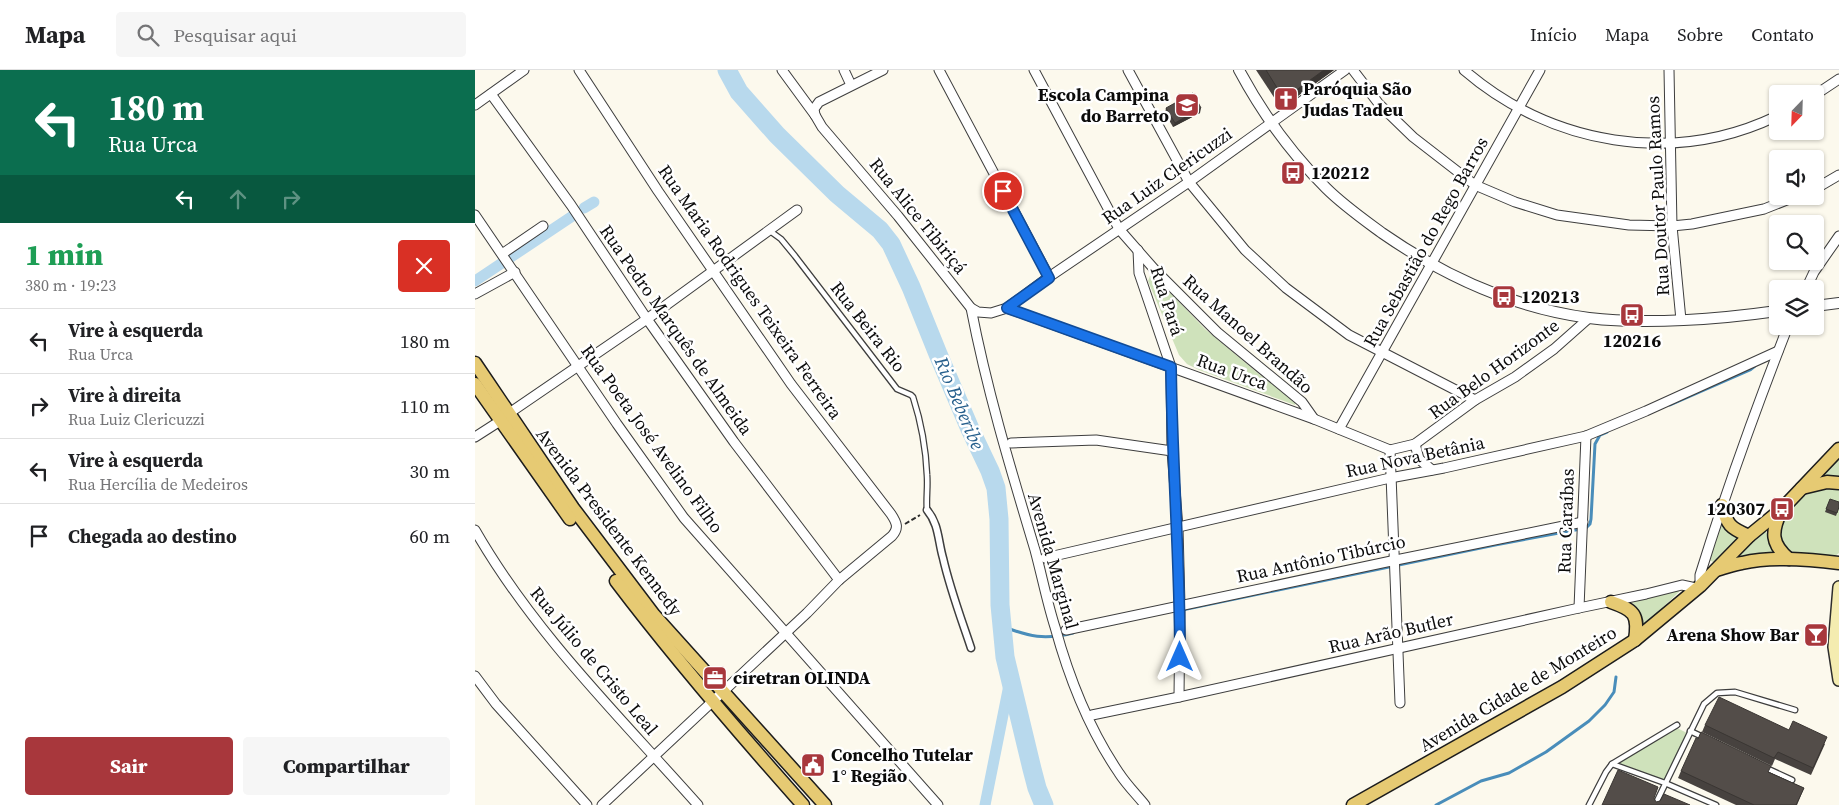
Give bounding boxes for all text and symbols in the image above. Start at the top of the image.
search box [116,12,466,57]
text: Mapa [25,18,86,51]
icon: search [134,21,162,49]
text: Pesquisar aqui [174,22,297,48]
text: Início [1530,22,1577,47]
text: Mapa [1605,22,1649,47]
text: Sobre [1677,22,1723,47]
text: Contato [1751,22,1814,47]
place label: Paróquia São Judas Tadeu [1302,76,1412,122]
place label: Escola Campina do Barreto [1038,82,1169,128]
text: 180 m [108,84,204,132]
north arrow [1769,85,1824,140]
map controls [1769,85,1824,335]
church icon: Paróquia São Judas Tadeu [1273,86,1299,112]
icon: left [25,90,90,155]
school or university icon: Escola Campina do Barreto [1174,92,1200,118]
street label: Rua Doutor Paulo Ramos [1640,95,1675,297]
street label: Rua Luiz Clericuzzi [1097,121,1237,230]
text: Rua Urca [108,129,198,159]
street label: Rua Sebastião do Rego Barros [1357,132,1494,351]
button: sound [1769,150,1824,205]
street label: Rua Alice Tibiriçá [864,152,974,280]
street label: Rua Maria Rodrigues Teixeira Ferreira [653,159,849,425]
bus stop icon: 120212 [1280,160,1306,186]
place label: 120212 [1311,160,1370,185]
pin [982,170,1024,212]
icon: arrive [989,177,1017,205]
icon: left [171,185,199,213]
icon: ahead [224,185,252,213]
icon: right [277,185,305,213]
button: search [1769,215,1824,270]
street label: Rua Pedro Marquês de Almeida [594,220,759,440]
text: 1 min [25,234,103,275]
button: close [398,240,450,292]
street label: Rua Pará [1145,263,1191,340]
street label: Rua Manoel Brandão [1178,268,1319,399]
text: 380 m · 19:23 [25,274,116,296]
street label: Rua Beira Rio [825,276,912,377]
button: layers [1769,280,1824,335]
bus stop icon: 120213 [1491,284,1517,310]
place label: 120213 [1521,284,1580,309]
bus stop icon: 120216 [1619,302,1645,328]
street label: Rua Belo Horizonte [1423,313,1564,424]
text: Vire à esquerda [68,317,203,343]
icon: left [25,327,53,355]
text: 180 m [400,328,450,354]
place label: 120216 [1603,328,1662,353]
street label: Rua Poeta José Avelino Filho [575,339,729,538]
text: Rua Urca [68,343,133,365]
street label: Rua Urca [1193,347,1272,396]
water label: Rio Beberibe [928,352,991,454]
text: Vire à direita [68,382,181,408]
icon: right [25,392,53,420]
text: 110 m [400,393,450,419]
text: Rua Luiz Clericuzzi [68,408,205,430]
street label: Avenida Presidente Kennedy [530,423,689,621]
street label: Rua Nova Betânia [1343,429,1487,483]
text: Vire à esquerda [68,447,203,473]
icon: left [25,457,53,485]
text: 30 m [409,458,450,484]
street label: Rua Caraíbas [1551,468,1580,574]
text: Rua Hercília de Medeiros [68,473,248,495]
street label: Avenida Marginal [1022,490,1085,632]
place label: 120307 [1706,496,1765,521]
bus stop icon: 120307 [1769,496,1795,522]
icon: arrive [25,522,53,550]
text: Chegada ao destino [68,523,237,549]
text: 60 m [409,523,450,549]
street label: Rua Antônio Tibúrcio [1234,528,1408,589]
street label: Rua Júlio de Cristo Leal [525,581,664,740]
street label: Rua Arão Butler [1326,606,1456,659]
street label: Avenida Cidade de Monteiro [1415,620,1621,757]
place label: Arena Show Bar [1667,622,1800,647]
bar icon: Arena Show Bar [1803,622,1829,648]
position arrow [1153,630,1205,682]
office icon: ciretran OLINDA [702,665,728,691]
place label: ciretran OLINDA [733,665,870,690]
button: Sair [25,737,233,795]
button: Compartilhar [243,737,450,795]
place label: Concelho Tutelar 1° Região [831,742,974,788]
public building icon: Concelho Tutelar 1° Região [800,752,826,778]

